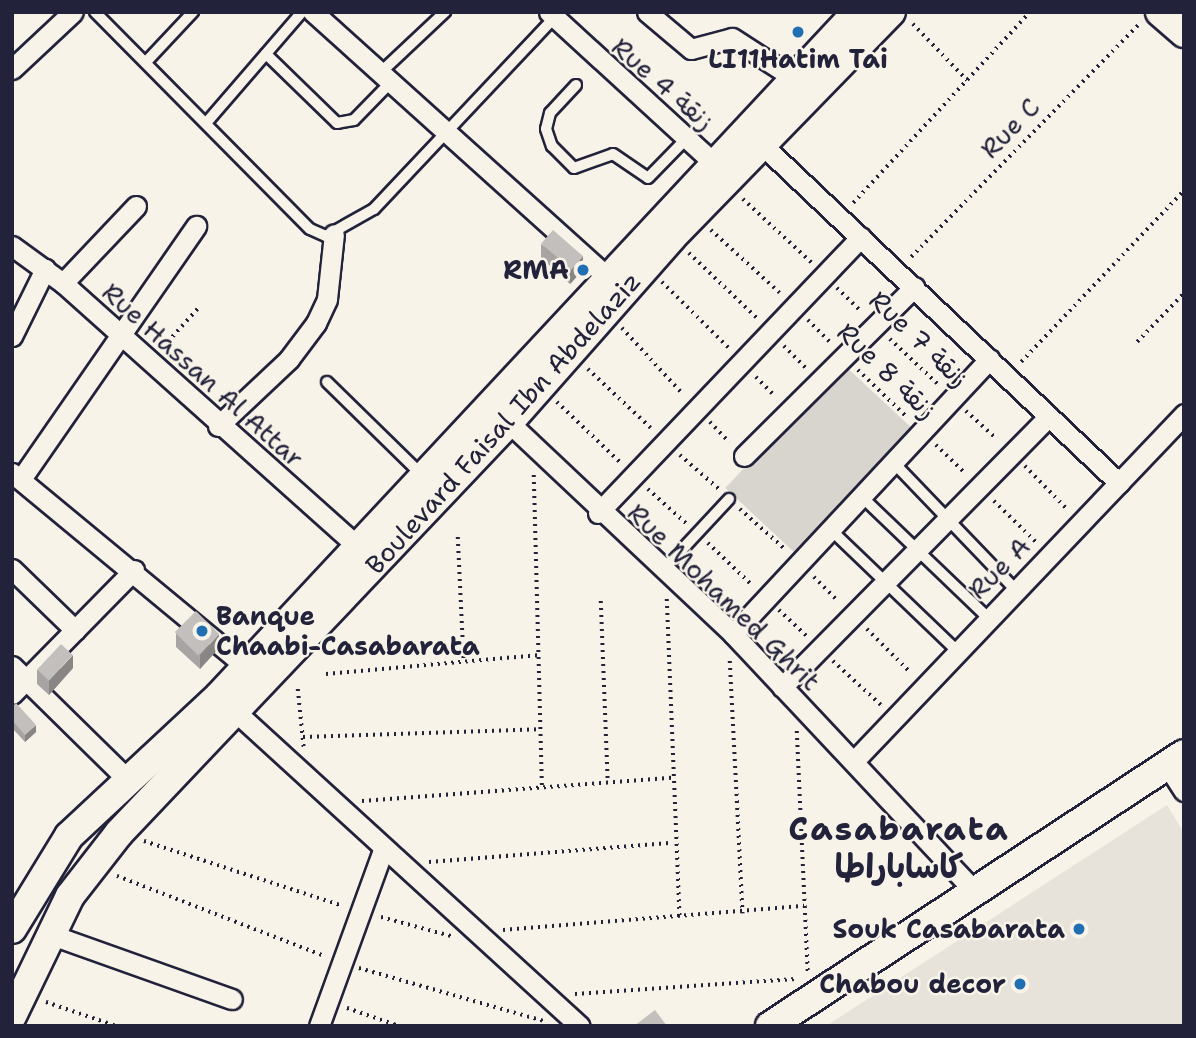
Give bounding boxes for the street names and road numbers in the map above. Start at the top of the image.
street label: Rue 4 زنقة [605,31,721,137]
street label: Rue C [974,91,1046,165]
street label: Boulevard Faisal Ibn Abdelaziz [359,266,647,580]
street label: Rue Hassan Al Attar [96,276,310,474]
street label: Rue 7 زنقة [863,284,975,394]
street label: Rue 8 زنقة [831,316,943,426]
street label: Rue Mohamed Ghrit [621,497,827,697]
street label: Rue A [962,531,1036,605]

